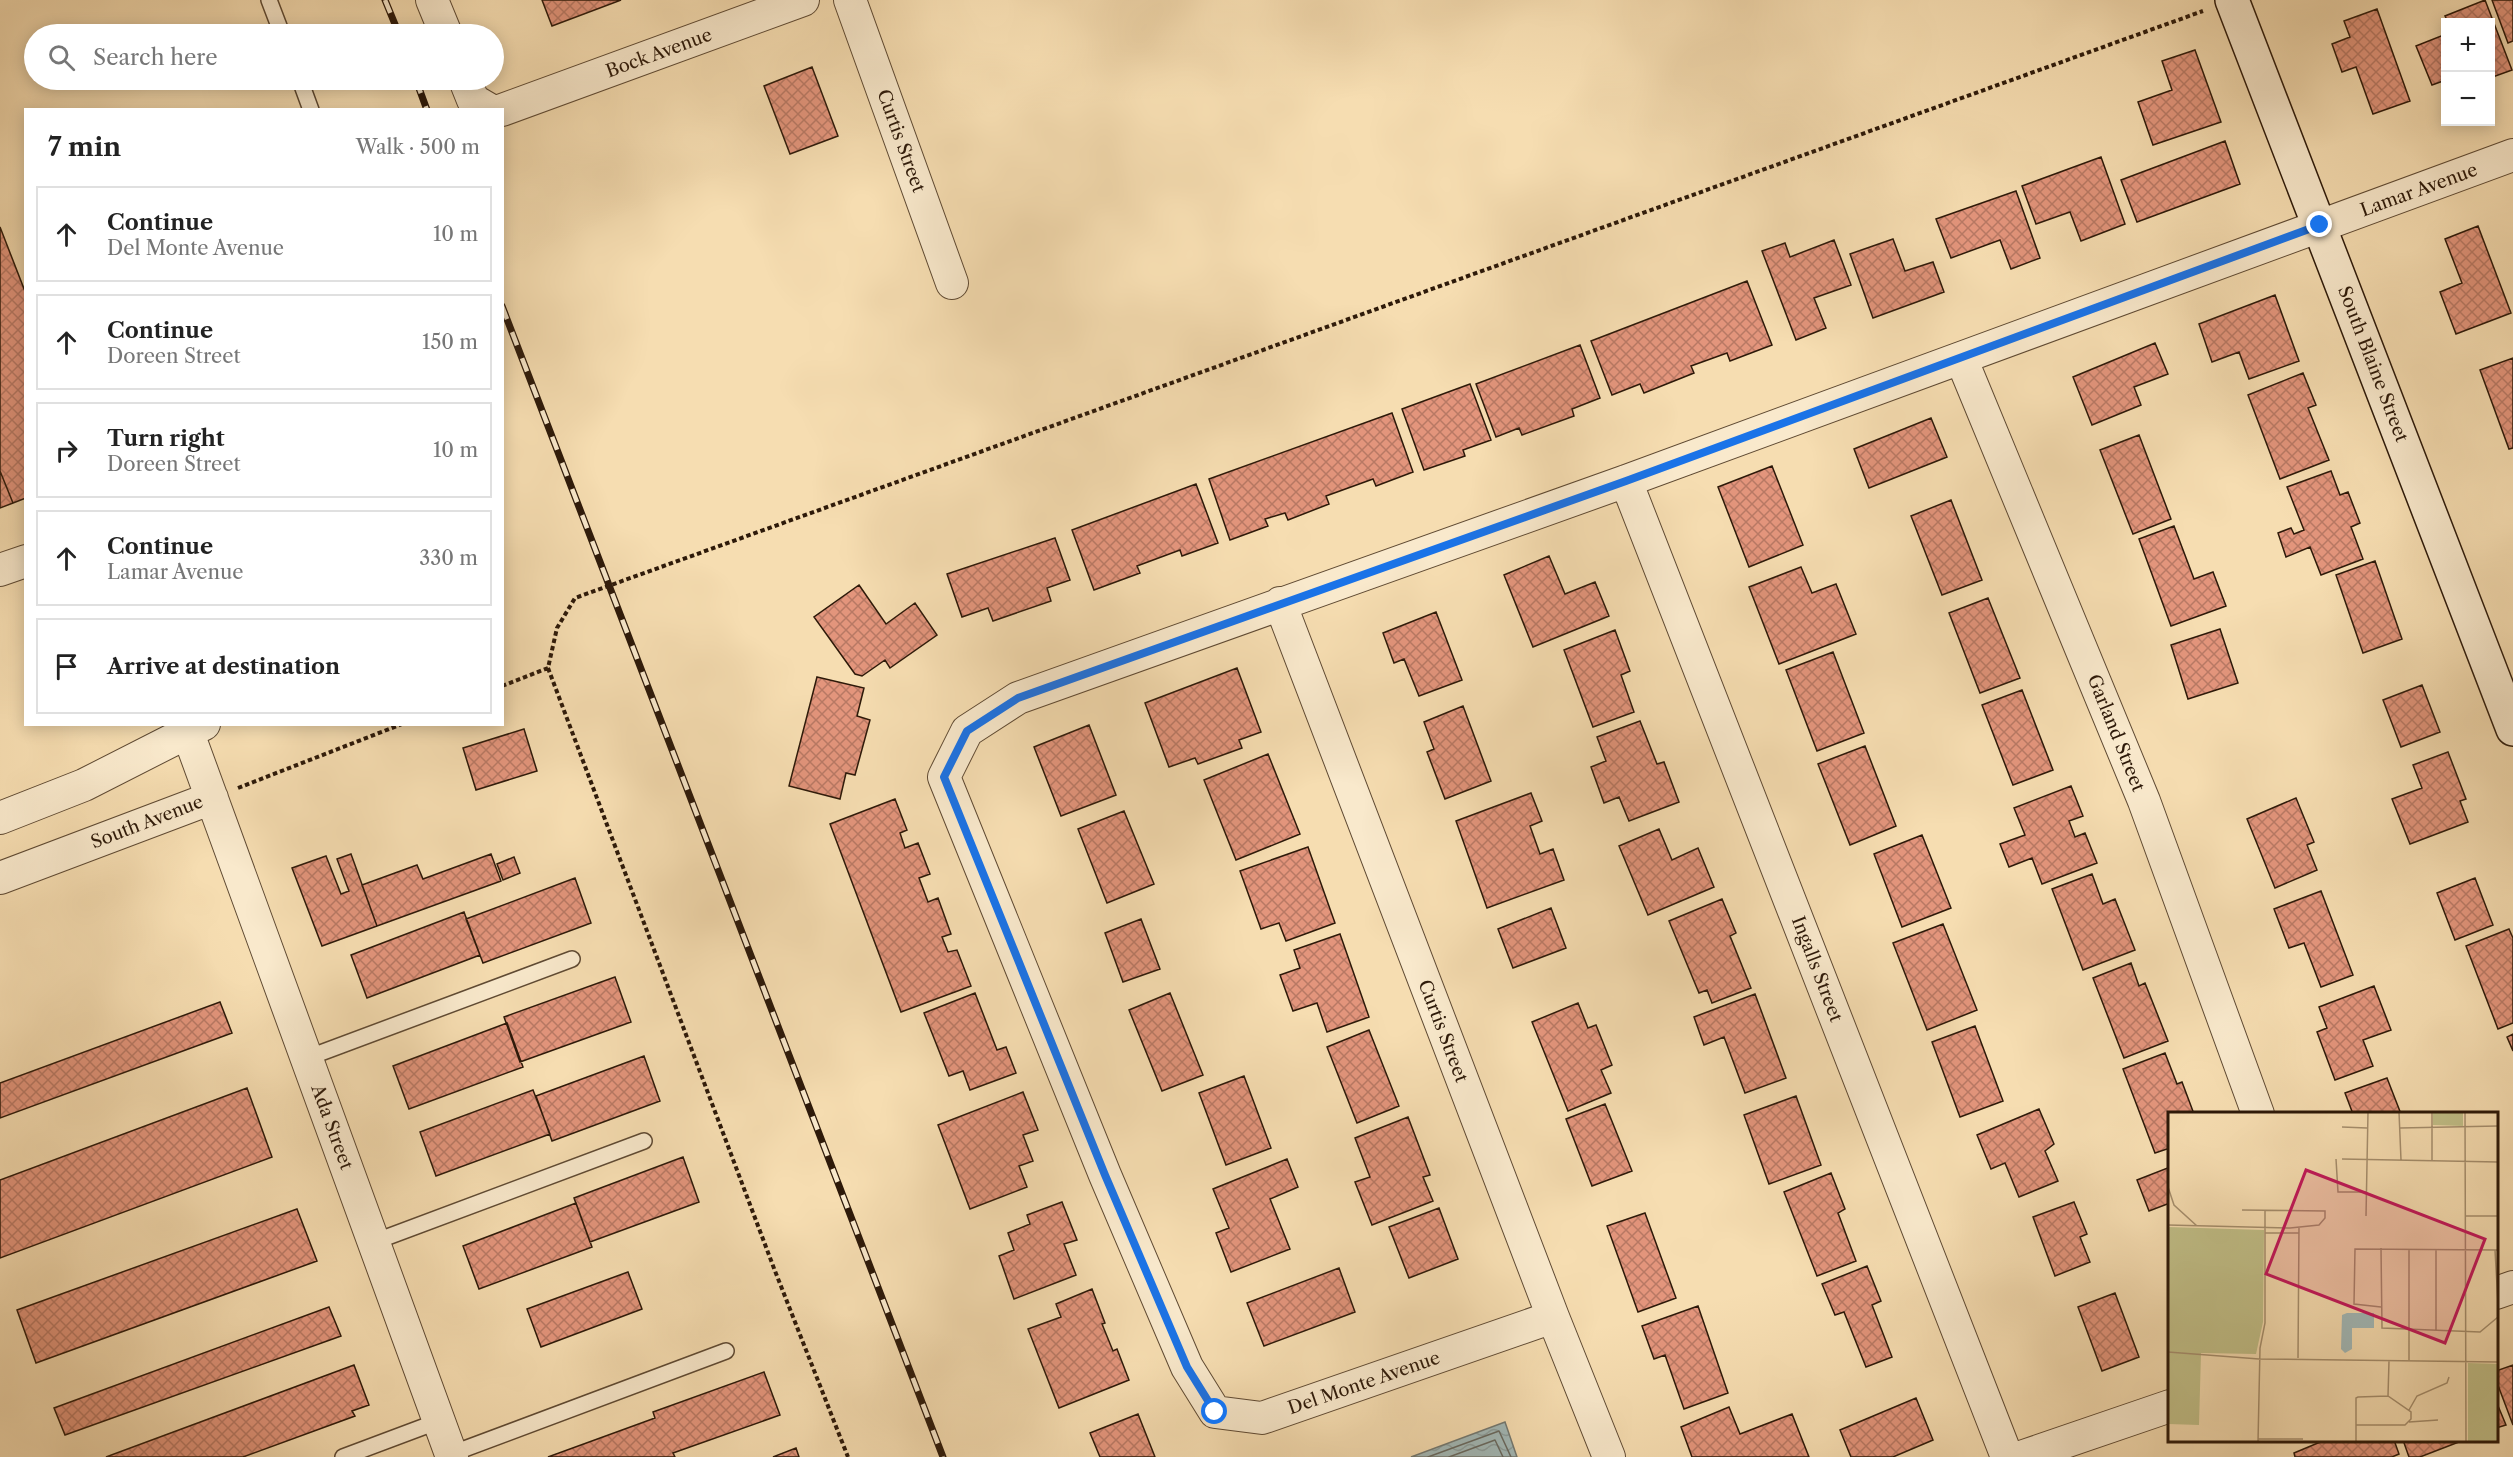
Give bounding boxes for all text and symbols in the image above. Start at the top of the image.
map controls [2441,18,2495,126]
button: + [2441,18,2495,72]
search box [24,24,504,90]
street label: Bock Avenue [603,24,715,82]
icon: search [45,41,78,74]
text: Search here [93,44,218,71]
button: − [2441,72,2495,126]
street label: Curtis Street [872,86,930,196]
text: 7 min [48,131,121,163]
text: Walk · 500 m [356,135,480,159]
street label: Lamar Avenue [2358,159,2480,221]
text: Continue [107,209,213,236]
route end [2306,211,2332,237]
icon: ahead [50,218,83,251]
text: 10 m [433,222,478,246]
text: Del Monte Avenue [107,236,284,260]
street label: South Blaine Street [2333,283,2413,446]
text: Continue [107,317,213,344]
icon: ahead [50,326,83,359]
text: 150 m [422,330,478,354]
text: Doreen Street [107,344,241,368]
text: Turn right [107,425,225,452]
icon: right [50,434,83,467]
text: 10 m [433,438,478,462]
text: Doreen Street [107,452,241,476]
text: Continue [107,533,213,560]
icon: ahead [50,542,83,575]
text: 330 m [419,546,478,570]
text: Lamar Avenue [107,560,243,584]
icon: arrive [50,650,83,683]
text: Arrive at destination [107,653,340,680]
street label: Garland Street [2082,671,2150,795]
street label: South Avenue [88,790,206,854]
street label: Ingalls Street [1787,913,1847,1025]
street label: Curtis Street [1413,977,1473,1086]
street label: Ada Street [306,1080,358,1173]
inset map [2168,1112,2498,1442]
street label: Del Monte Avenue [1285,1347,1443,1419]
route start [1201,1398,1227,1424]

